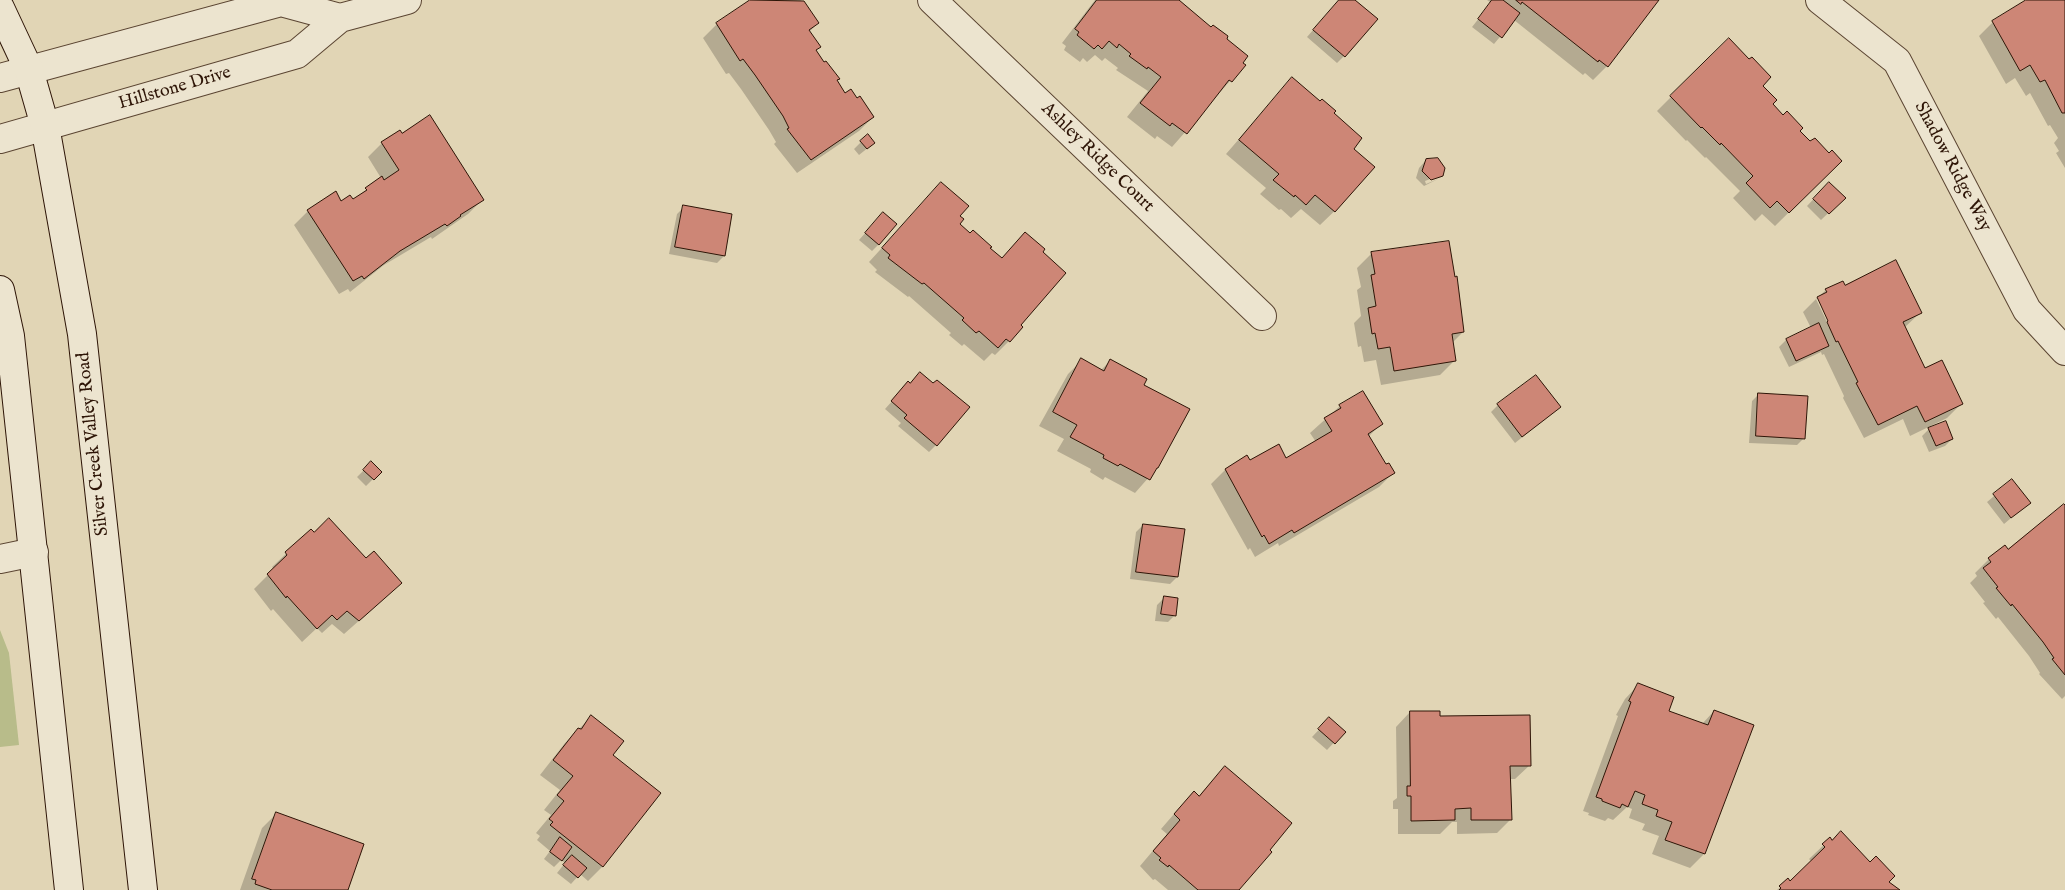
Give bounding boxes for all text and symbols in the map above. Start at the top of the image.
street label: Hillstone Drive [116,63,234,115]
street label: Shadow Ridge Way [1909,98,1995,236]
street label: Ashley Ridge Court [1036,99,1158,217]
street label: Silver Creek Valley Road [74,351,114,537]

